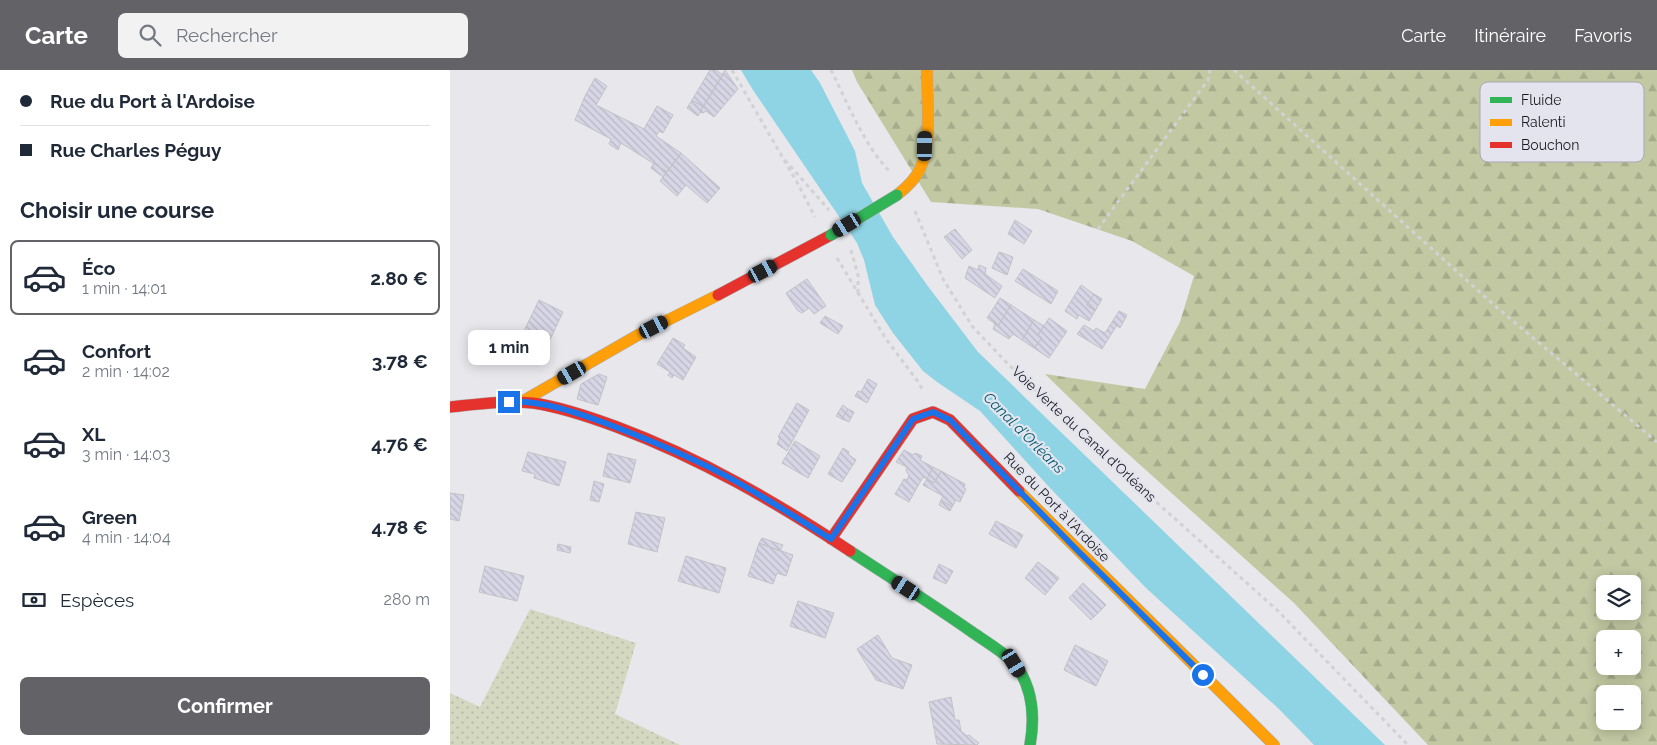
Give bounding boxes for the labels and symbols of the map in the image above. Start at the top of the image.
legend [1480,82,1644,162]
text: Fluide [1521,92,1561,108]
text: Ralenti [1521,114,1566,130]
car [917,131,932,161]
text: Bouchon [1521,137,1579,153]
car [830,211,863,239]
car [746,257,779,285]
car [637,314,670,340]
callout: 1 min [468,330,550,364]
car [555,359,588,387]
street label: Voie Verte du Canal d'Orléans [1009,363,1160,505]
water label: Canal d'Orléans [980,389,1068,477]
route end [498,391,520,413]
street label: Rue du Port à l'Ardoise [1001,449,1113,565]
car [889,574,922,602]
car [999,646,1028,680]
route start [1192,664,1214,686]

